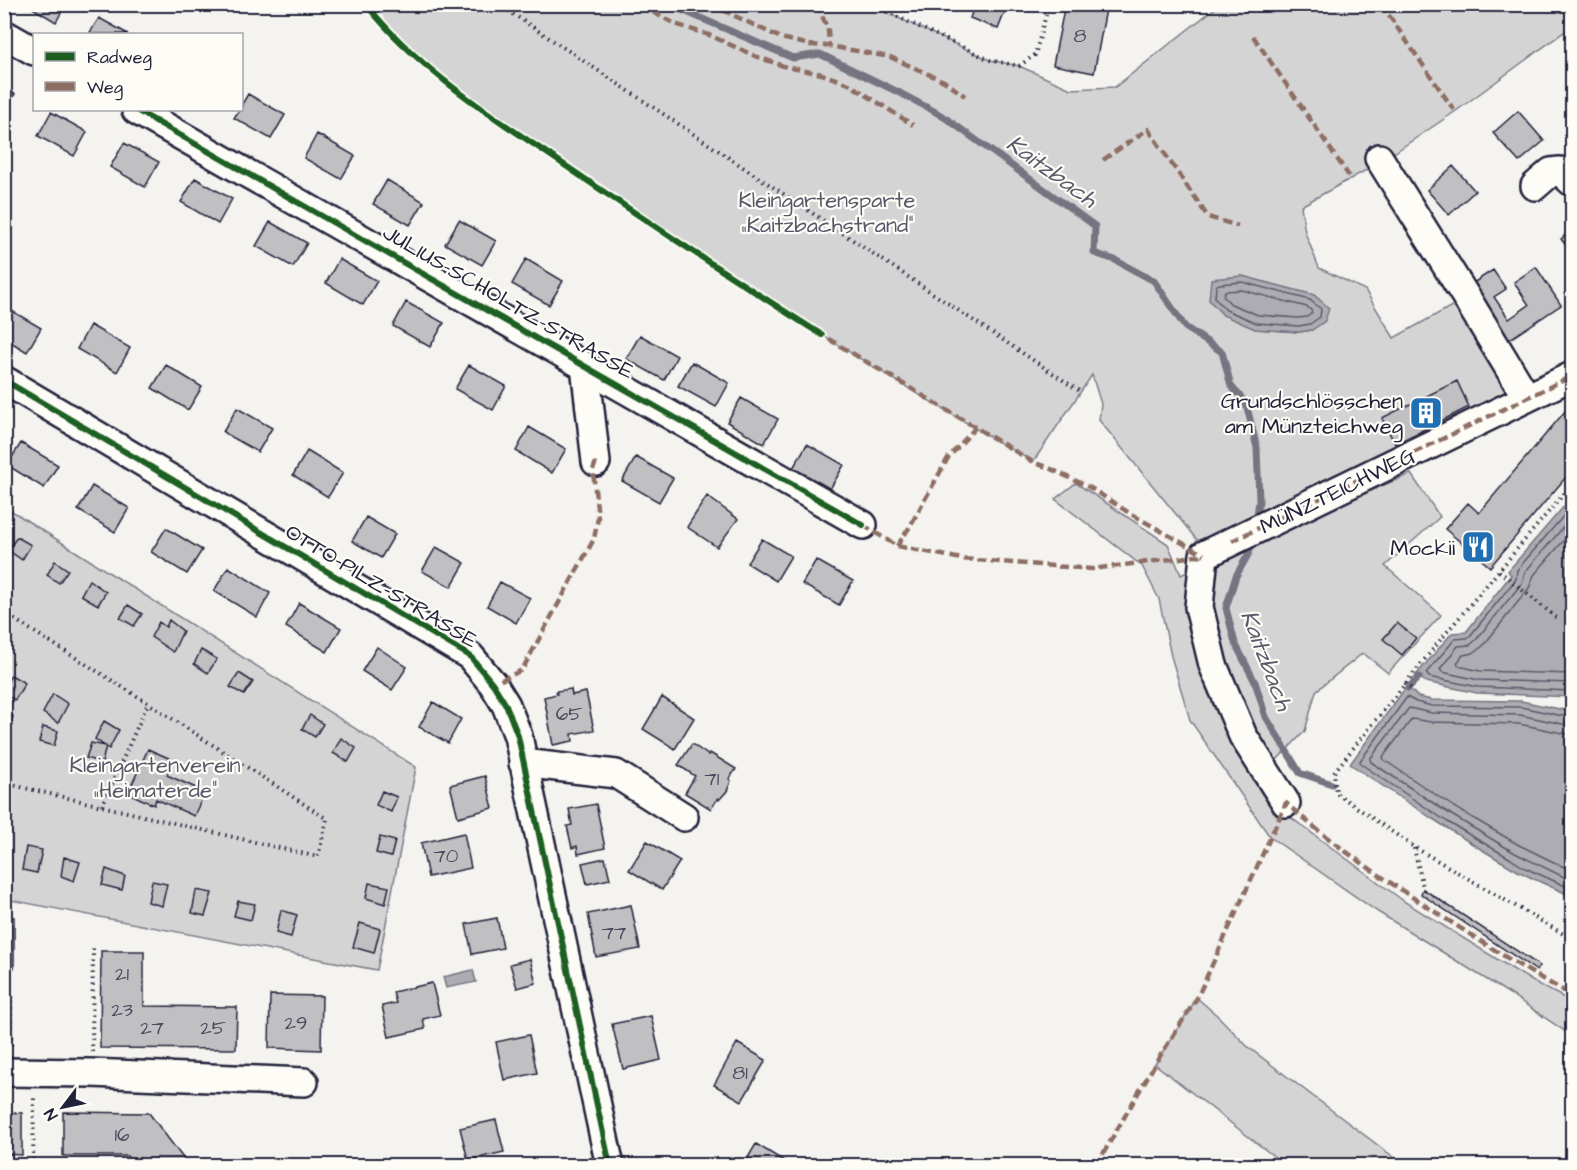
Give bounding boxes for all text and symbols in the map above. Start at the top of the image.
house number: 8 [1074,22,1087,50]
legend [33,33,243,111]
text: Radweg [87,45,152,71]
text: Weg [87,75,123,101]
water label: Kaitzbach [999,127,1105,217]
park label: Kleingartensparte „Kaitzbachstrand“ [739,185,916,241]
street label: JULIUS-SCHOLTZ-STRASSE [377,217,640,387]
place label: Grundschlösschen am Münzteichweg [1221,386,1403,443]
building icon: Grundschlösschen am Münzteichweg [1408,395,1444,431]
street label: MÜNZTEICHWEG [1255,440,1421,542]
street label: OTTO-PILZ-STRASSE [279,517,483,656]
restaurant icon: Mockii [1460,529,1496,565]
place label: Mockii [1390,533,1455,564]
water label: Kaitzbach [1231,605,1301,716]
house number: 65 [556,700,582,728]
park label: Kleingartenverein „Heimaterde“ [69,750,241,806]
house number: 71 [705,765,720,793]
house number: 70 [434,842,459,870]
house number: 77 [602,919,626,947]
house number: 21 [115,960,129,988]
house number: 23 [111,996,133,1024]
house number: 29 [285,1009,307,1037]
house number: 27 [140,1014,164,1042]
house number: 25 [200,1014,226,1042]
house number: 81 [732,1059,748,1087]
north arrow [33,1077,93,1137]
text: N [39,1104,63,1125]
house number: 16 [114,1121,130,1149]

